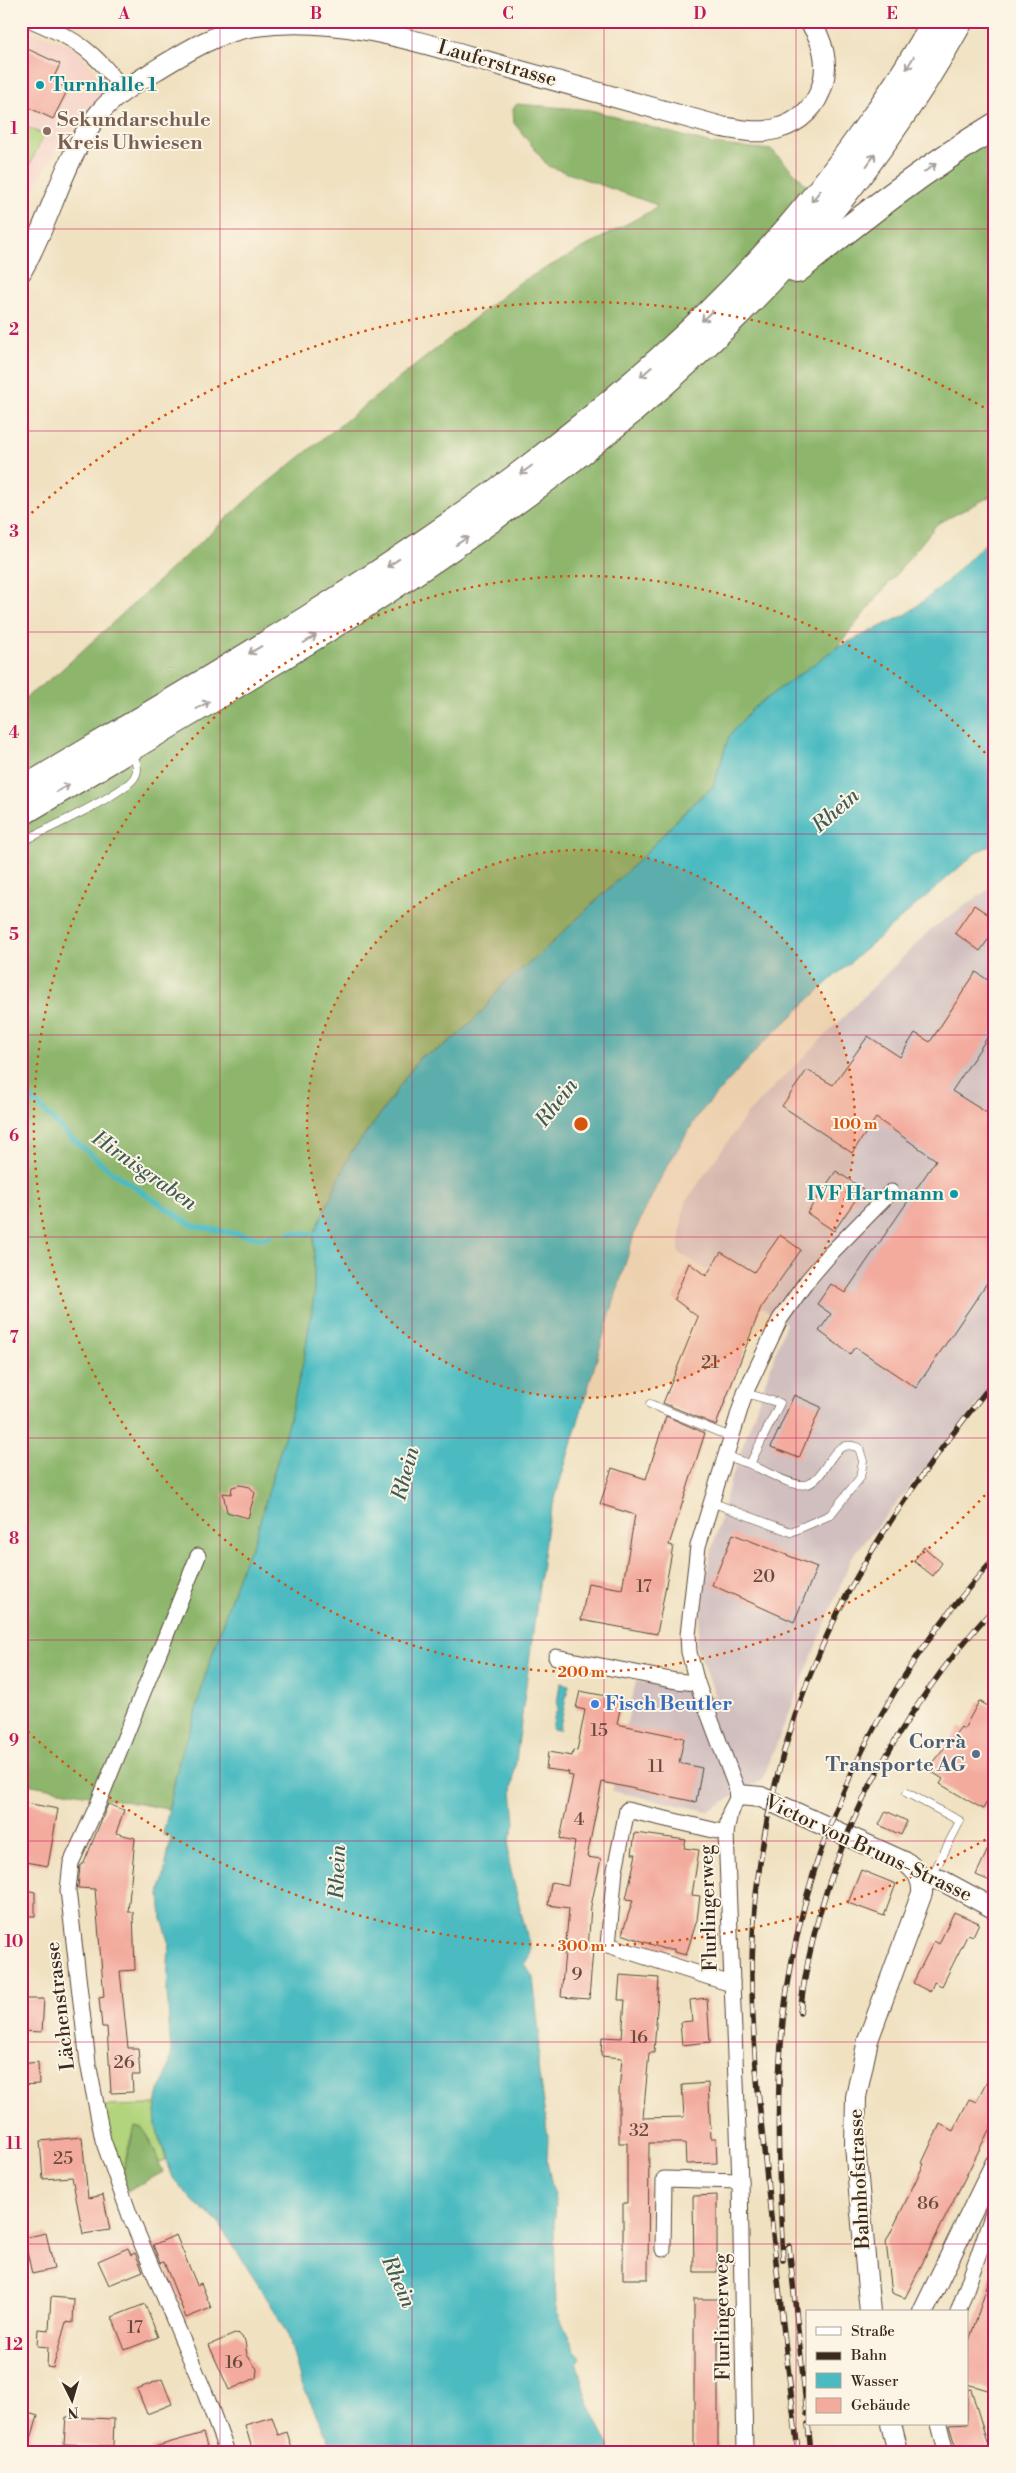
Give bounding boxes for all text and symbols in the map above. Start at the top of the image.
text: A [117,4,130,24]
text: B [310,4,322,24]
text: C [502,4,514,24]
text: D [694,4,707,24]
text: E [886,4,898,24]
street label: Lauferstrasse [435,35,559,93]
one-way arrow [905,56,915,70]
place label: Turnhalle 1 [50,73,158,98]
marker: Turnhalle 1 [34,79,46,91]
place label: Sekundarschule Kreis Uhwiesen [57,108,211,156]
text: 1 [10,119,18,139]
marker: Sekundarschule Kreis Uhwiesen [41,125,53,137]
one-way arrow [866,153,876,167]
one-way arrow [923,163,937,173]
one-way arrow [811,189,822,202]
one-way arrow [701,309,713,321]
text: 2 [9,320,19,340]
one-way arrow [639,366,652,378]
one-way arrow [519,465,533,475]
text: 3 [9,522,19,542]
one-way arrow [454,536,468,546]
one-way arrow [386,558,400,569]
one-way arrow [303,633,317,643]
one-way arrow [249,645,263,655]
one-way arrow [195,699,209,709]
text: 4 [9,723,20,743]
one-way arrow [56,782,70,792]
water label: Rhein [806,783,865,839]
text: 5 [9,925,19,945]
water label: Rhein [529,1073,584,1133]
centre of rings [572,1115,590,1133]
text: 100 m [833,1115,878,1134]
water label: Hirnisgraben [86,1125,202,1217]
text: 6 [9,1126,19,1146]
place label: IVF Hartmann [807,1182,945,1207]
marker: IVF Hartmann [948,1188,960,1200]
text: 7 [9,1328,19,1348]
house number: 21 [701,1351,719,1374]
water label: Rhein [386,1444,426,1505]
text: 8 [9,1529,19,1549]
house number: 20 [753,1565,775,1588]
house number: 17 [636,1575,652,1598]
text: 200 m [557,1663,605,1682]
place label: Fisch Beutler [605,1692,732,1717]
marker: Fisch Beutler [589,1698,601,1710]
house number: 15 [590,1719,608,1742]
place label: Corrà Transporte AG [826,1730,966,1778]
text: 9 [9,1731,19,1751]
marker: Corrà Transporte AG [970,1748,982,1760]
house number: 11 [648,1755,664,1778]
street label: Victor von Bruns-Strasse [759,1789,976,1908]
house number: 4 [574,1808,585,1831]
street label: Flurlingerweg [694,1843,724,1972]
water label: Rhein [324,1844,352,1901]
text: 10 [5,1932,23,1952]
text: 300 m [558,1937,605,1956]
street label: Lächenstrasse [41,1940,81,2072]
house number: 9 [572,1963,583,1986]
house number: 16 [630,2026,648,2049]
house number: 26 [113,2051,135,2074]
street label: Bahnhofstrasse [844,2108,876,2251]
house number: 32 [629,2119,649,2142]
text: 11 [6,2134,22,2154]
house number: 25 [53,2147,73,2170]
house number: 86 [917,2192,939,2215]
water label: Rhein [375,2251,421,2312]
street label: Flurlingerweg [709,2253,737,2381]
legend [806,2310,968,2426]
house number: 17 [127,2316,143,2339]
text: Straße [851,2322,895,2341]
text: 12 [5,2335,23,2355]
text: Bahn [850,2346,887,2365]
house number: 16 [225,2351,243,2374]
text: Wasser [850,2372,899,2391]
north arrow [48,2376,98,2426]
text: Gebäude [851,2396,910,2415]
text: N [67,2403,79,2421]

